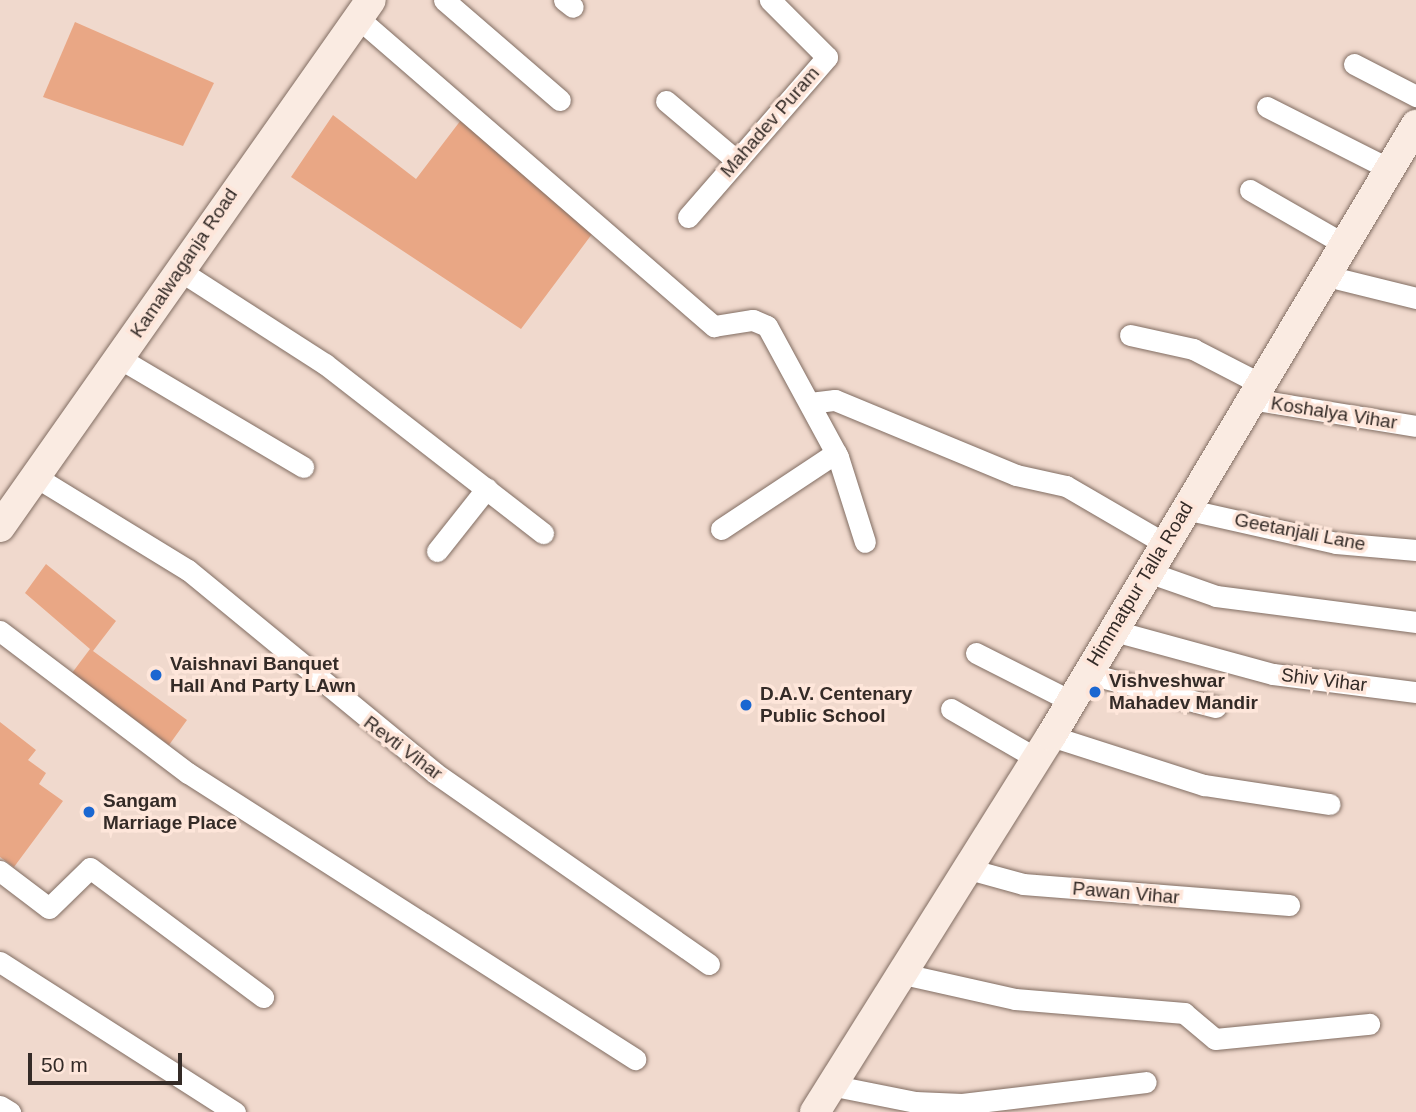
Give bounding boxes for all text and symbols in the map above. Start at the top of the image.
street label: Mahadev Puram [716,62,824,182]
street label: Kamalwaganja Road [126,184,242,342]
street label: Koshalya Vihar [1269,392,1399,434]
street label: Himmatpur Talla Road [1082,498,1198,670]
street label: Geetanjali Lane [1232,508,1368,556]
place label: Vaishnavi Banquet Hall And Party LAwn [170,653,357,697]
street label: Shiv Vihar [1280,663,1368,697]
marker: Vaishnavi Banquet Hall And Party LAwn [148,667,164,683]
place label: Vishveshwar Mahadev Mandir [1109,670,1258,714]
place label: D.A.V. Centenary Public School [760,683,912,727]
marker: Vishveshwar Mahadev Mandir [1087,684,1103,700]
marker: D.A.V. Centenary Public School [738,697,754,713]
street label: Revti Vihar [359,711,447,785]
place label: Sangam Marriage Place [103,790,237,834]
marker: Sangam Marriage Place [81,804,97,820]
street label: Pawan Vihar [1072,877,1180,909]
scale bar [32,1038,186,1082]
text: 50 m [41,1053,88,1076]

